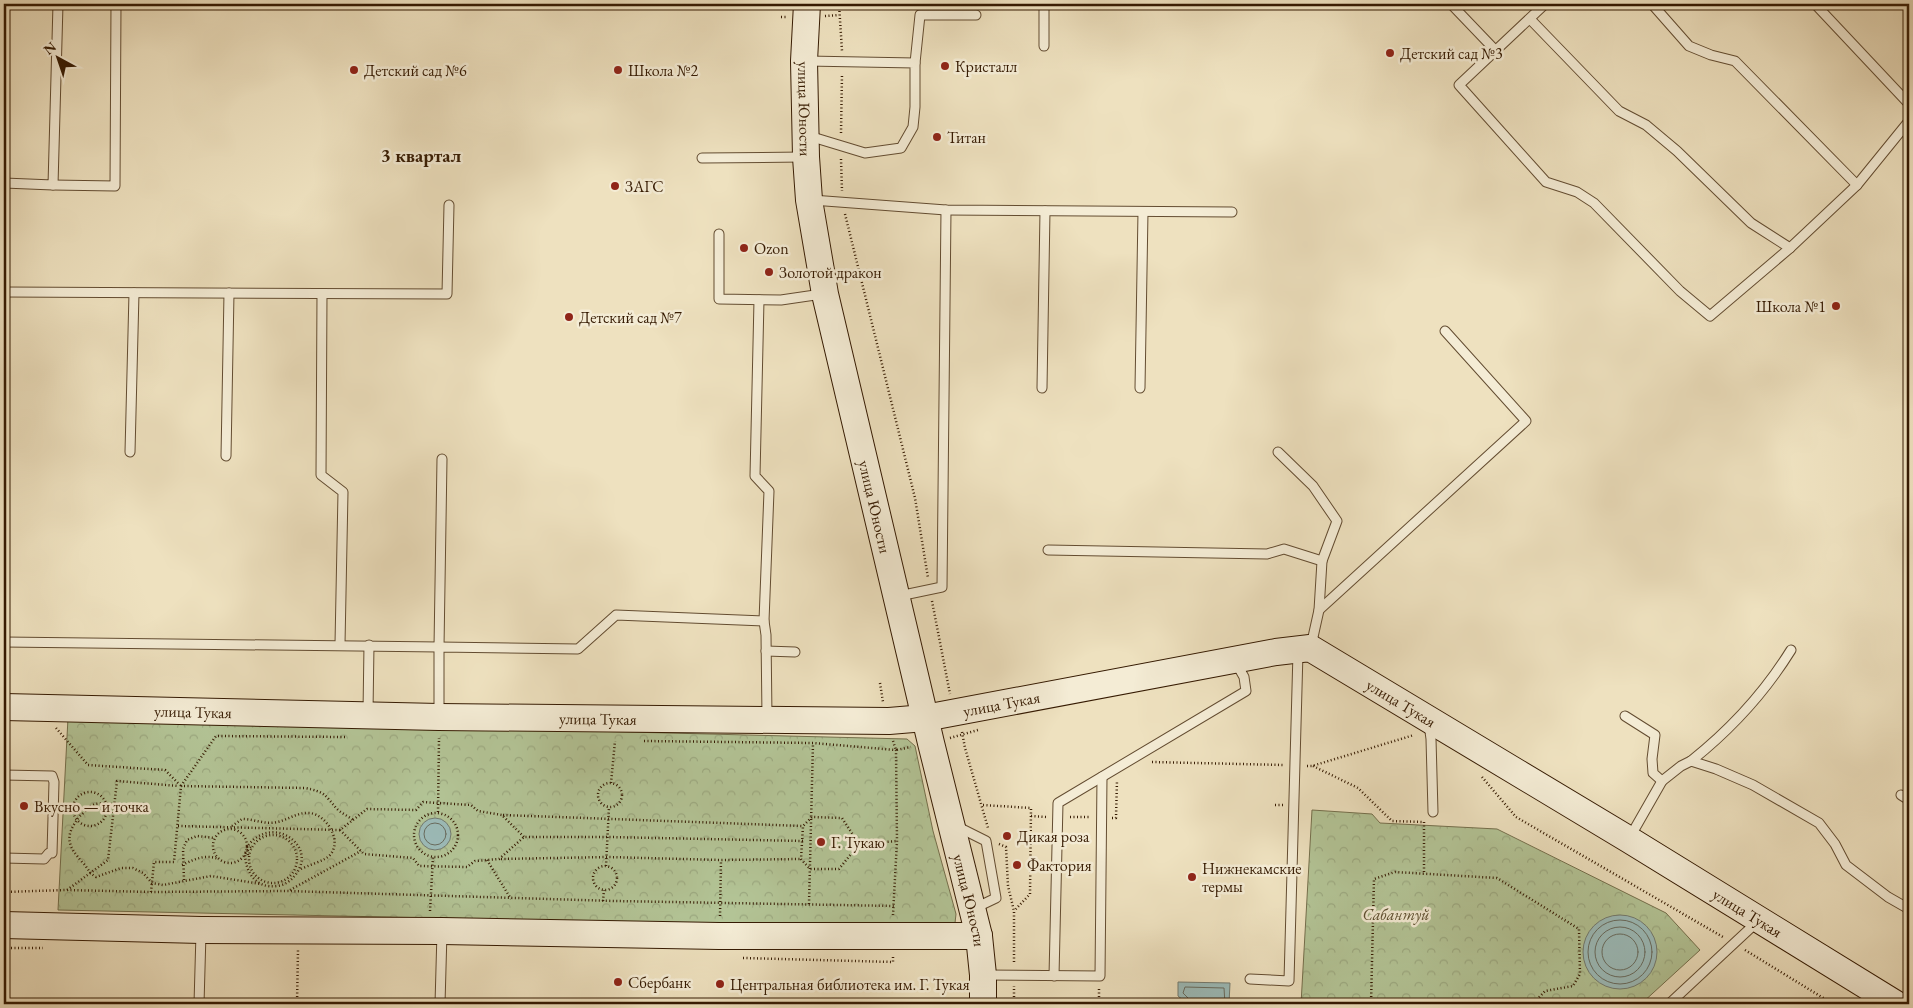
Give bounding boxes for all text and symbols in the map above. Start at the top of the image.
north arrow [32,32,82,82]
text: N [40,37,60,59]
place label: Детский сад №3 [1400,43,1503,64]
marker: Детский сад №3 [1384,47,1396,59]
place label: Кристалл [955,56,1017,77]
place label: Детский сад №6 [364,60,467,81]
place label: Школа №2 [628,60,699,81]
marker: Кристалл [939,60,951,72]
street label: улица Юности [794,61,816,157]
marker: Детский сад №6 [348,64,360,76]
marker: Школа №2 [612,64,624,76]
place label: Титан [947,127,986,148]
marker: Титан [931,131,943,143]
district label: 3 квартал [381,143,462,168]
place label: ЗАГС [625,176,664,197]
marker: ЗАГС [609,180,621,192]
place label: Ozon [754,238,789,259]
marker: Ozon [738,242,750,254]
place label: Золотой дракон [779,262,882,283]
marker: Золотой дракон [763,266,775,278]
place label: Школа №1 [1756,296,1826,317]
marker: Школа №1 [1830,300,1842,312]
place label: Детский сад №7 [579,307,682,328]
marker: Детский сад №7 [563,311,575,323]
street label: улица Юности [854,458,896,556]
street label: улица Тукая [1362,674,1440,732]
street label: улица Тукая [961,686,1042,721]
street label: улица Тукая [154,700,232,723]
street label: улица Тукая [559,708,637,729]
place label: Вкусно — и точка [34,796,149,817]
marker: Вкусно — и точка [18,800,30,812]
place label: Дикая роза [1017,826,1090,847]
marker: Дикая роза [1001,830,1013,842]
place label: Г. Тукаю [831,832,885,853]
marker: Г. Тукаю [815,836,827,848]
street label: улица Юности [948,852,991,948]
place label: Фактория [1027,855,1092,876]
place label: Нижнекамские термы [1202,858,1302,897]
marker: Фактория [1011,859,1023,871]
marker: Нижнекамские термы [1186,871,1198,883]
street label: улица Тукая [1709,883,1786,942]
park label: Сабантуй [1363,904,1429,925]
place label: Сбербанк [628,972,691,993]
place label: Центральная библиотека им. Г. Тукая [730,974,970,995]
marker: Сбербанк [612,976,624,988]
marker: Центральная библиотека им. Г. Тукая [714,978,726,990]

